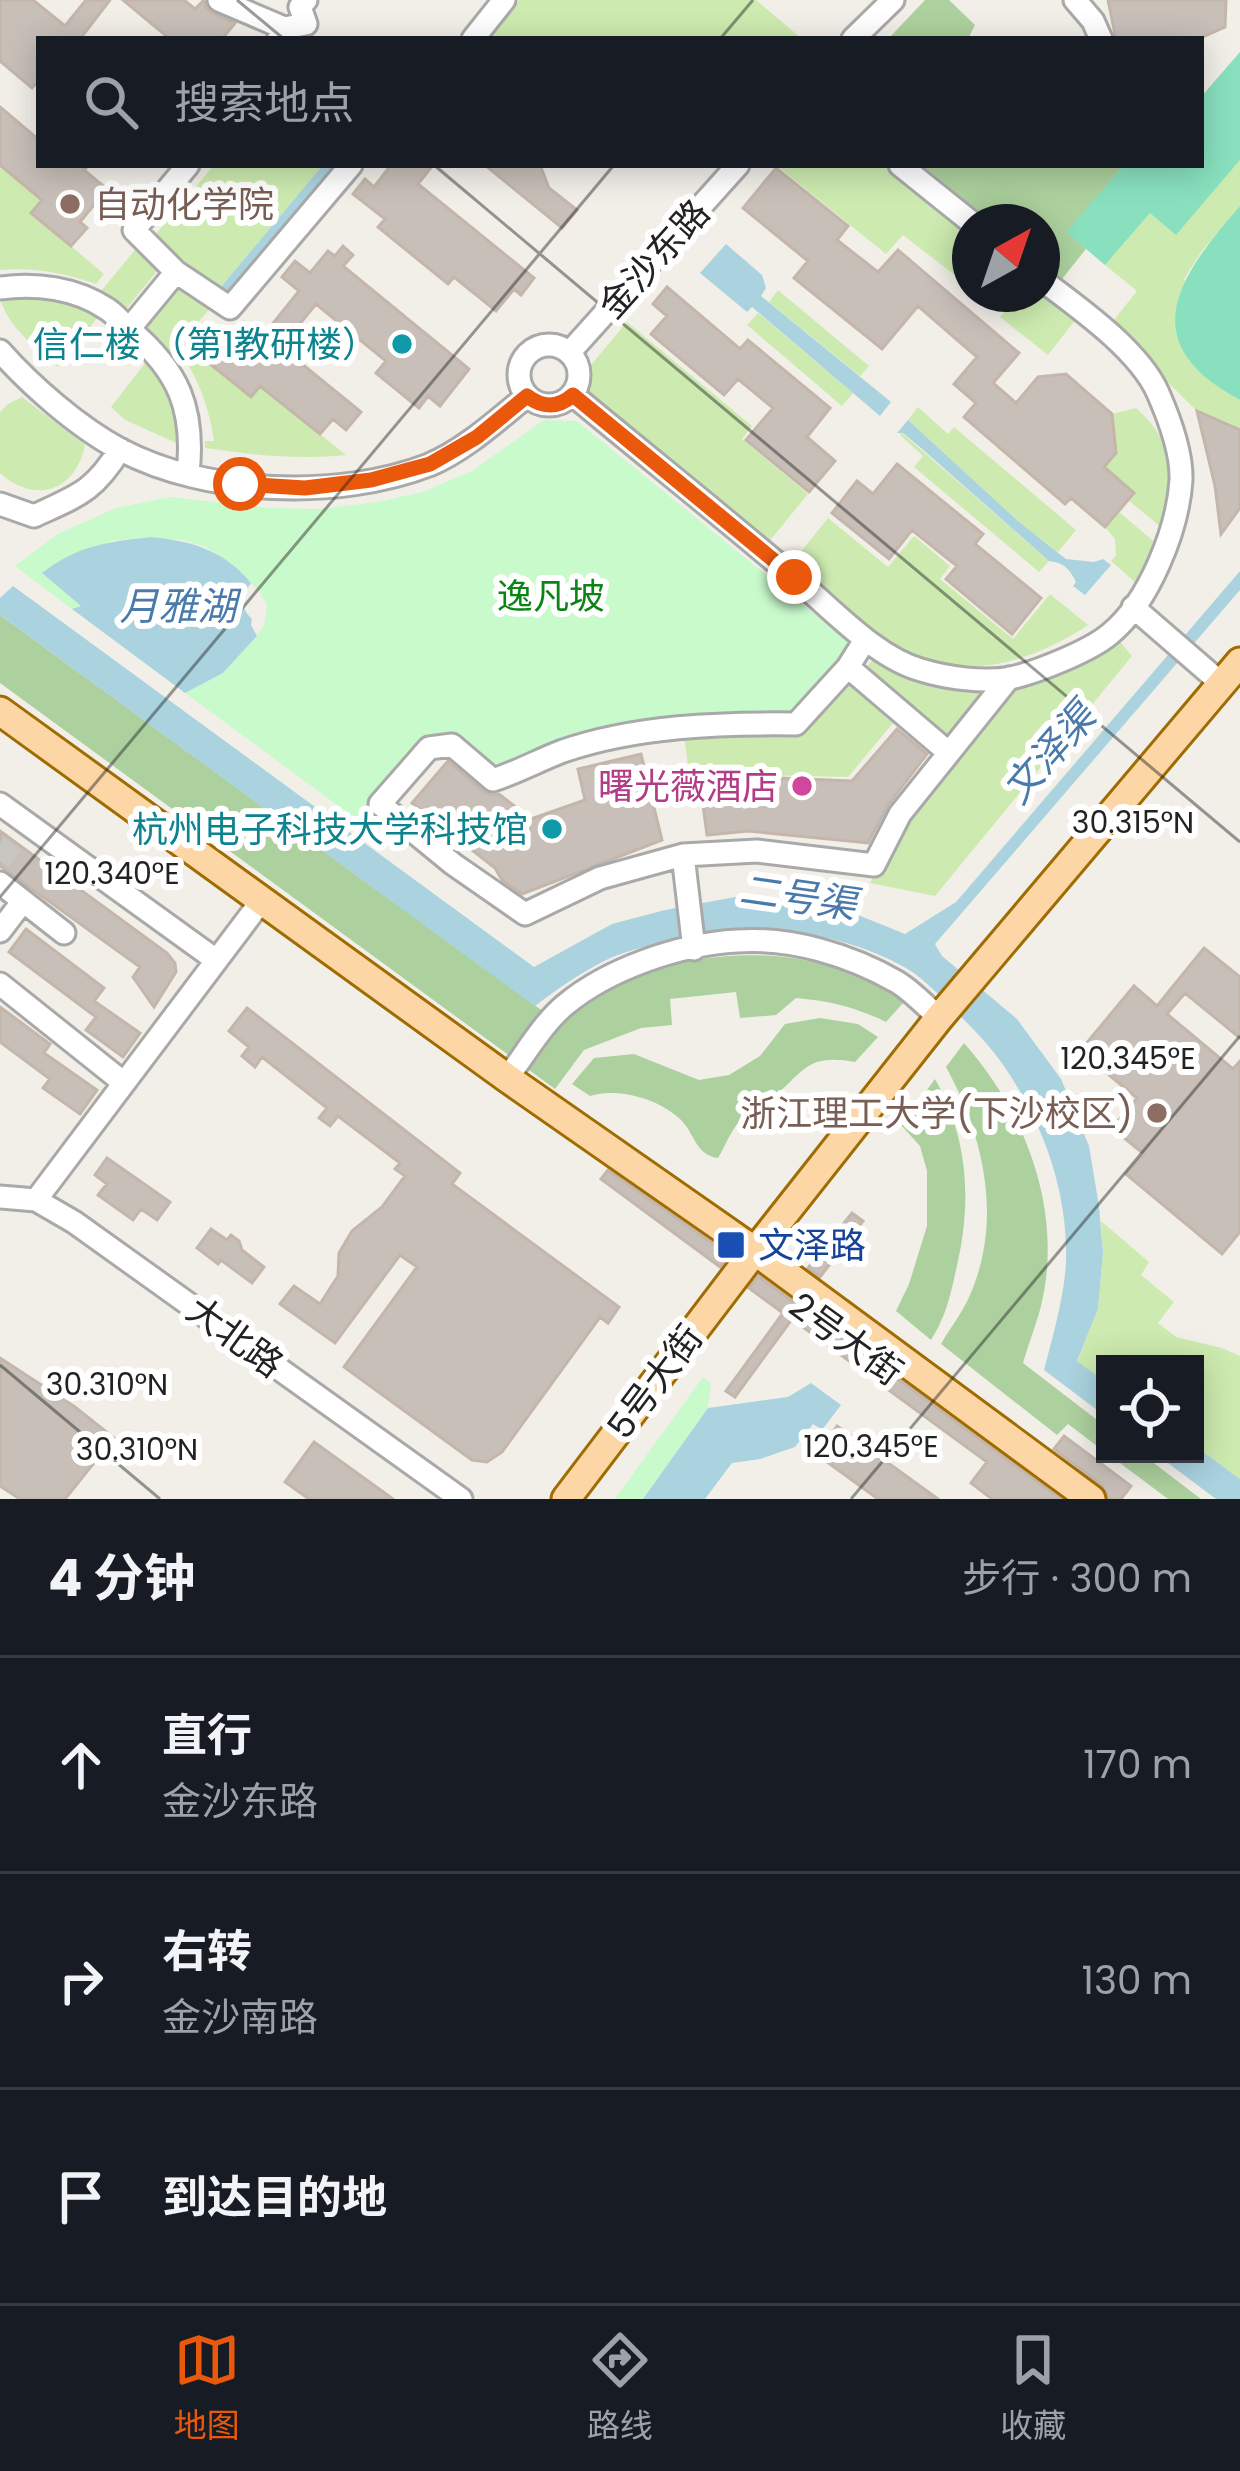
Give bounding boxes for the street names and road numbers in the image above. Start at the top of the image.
street label: 金沙东路 [587,188,721,330]
street label: 2号大街 [779,1281,913,1397]
street label: 大北路 [176,1285,294,1389]
street label: 5号大街 [595,1314,715,1450]

